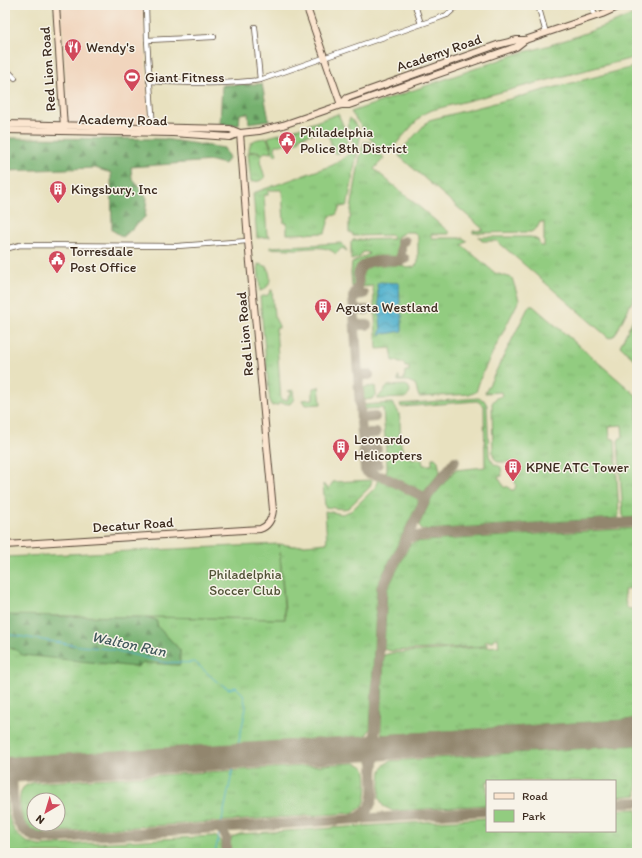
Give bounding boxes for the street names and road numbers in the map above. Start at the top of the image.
street label: Red Lion Road [37,26,59,112]
street label: Academy Road [394,30,484,75]
street label: Academy Road [78,111,168,129]
street label: Red Lion Road [233,291,257,377]
street label: Decatur Road [92,514,174,536]

